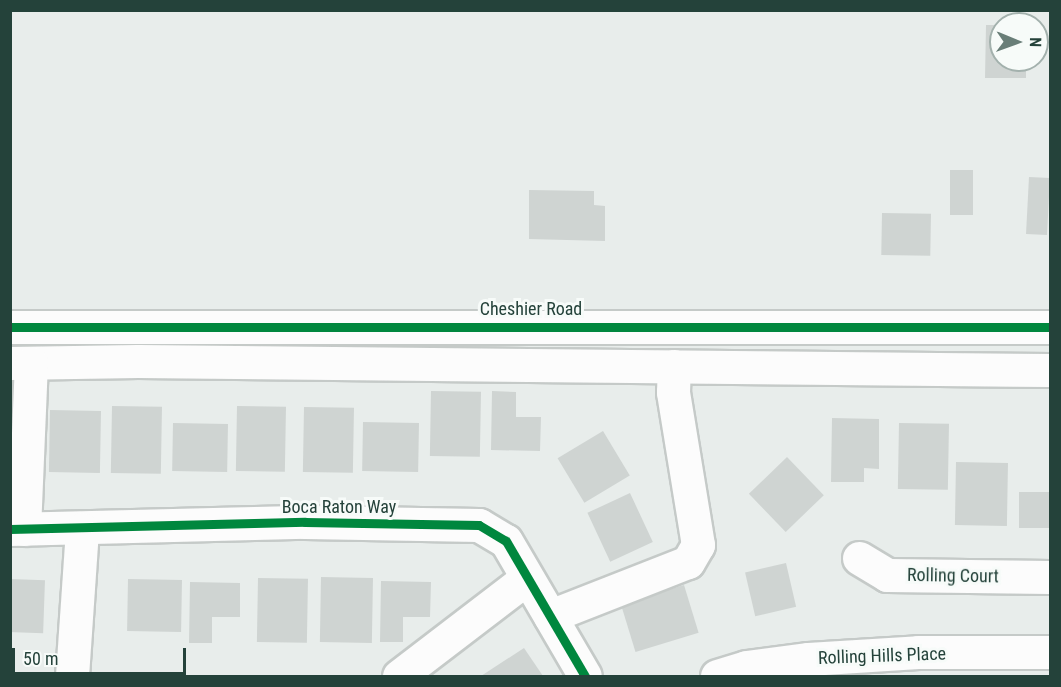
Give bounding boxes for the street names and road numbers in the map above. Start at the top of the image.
street label: Cheshier Road [480,298,582,320]
street label: Boca Raton Way [282,496,396,518]
street label: Rolling Court [907,564,999,588]
street label: Rolling Hills Place [818,643,946,669]

